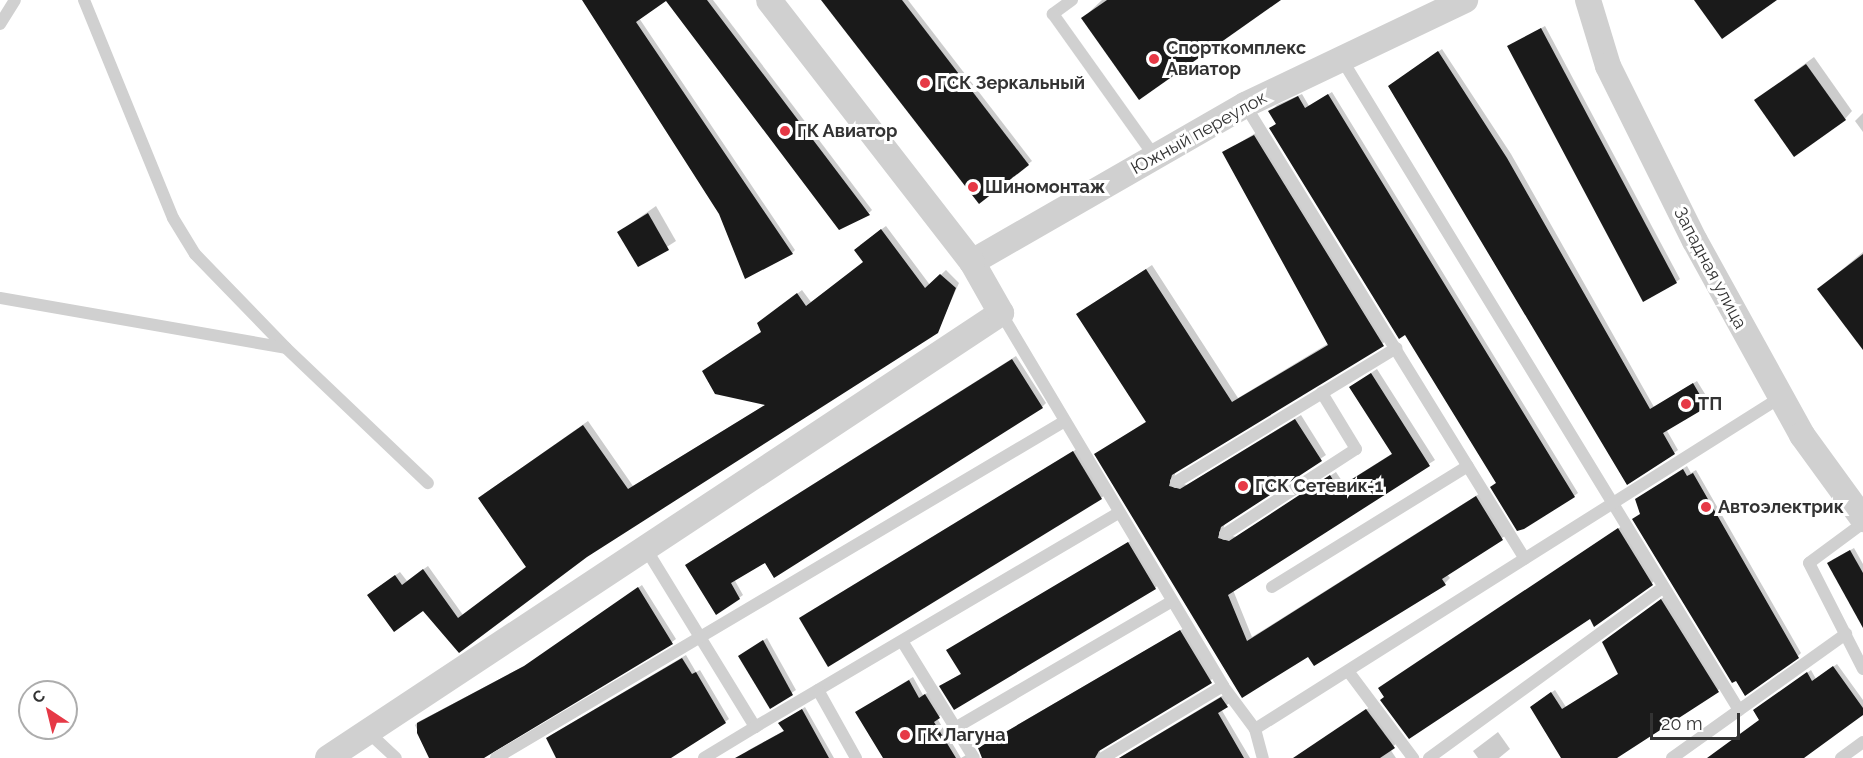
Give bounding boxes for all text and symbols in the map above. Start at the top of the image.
place label: Спорткомплекс Авиатор [1166,38,1306,80]
marker: Спорткомплекс Авиатор [1147,52,1161,66]
place label: ГСК Зеркальный [937,72,1085,94]
marker: ГСК Зеркальный [918,76,932,90]
street label: Южный переулок [1127,87,1271,179]
place label: ГК Авиатор [797,120,898,142]
marker: ГК Авиатор [778,124,792,138]
place label: Шиномонтаж [985,176,1105,198]
marker: Шиномонтаж [966,180,980,194]
street label: Западная улица [1669,203,1751,333]
place label: ТП [1698,393,1722,415]
marker: ТП [1679,397,1693,411]
place label: ГСК Сетевик-1 [1255,475,1384,497]
marker: ГСК Сетевик-1 [1236,479,1250,493]
place label: Автоэлектрик [1718,496,1844,518]
marker: Автоэлектрик [1699,500,1713,514]
north arrow [18,680,78,740]
text: С [29,686,48,707]
scale bar [1653,701,1743,739]
text: 20 m [1661,713,1703,734]
place label: ГК Лагуна [917,724,1006,746]
marker: ГК Лагуна [898,728,912,742]

